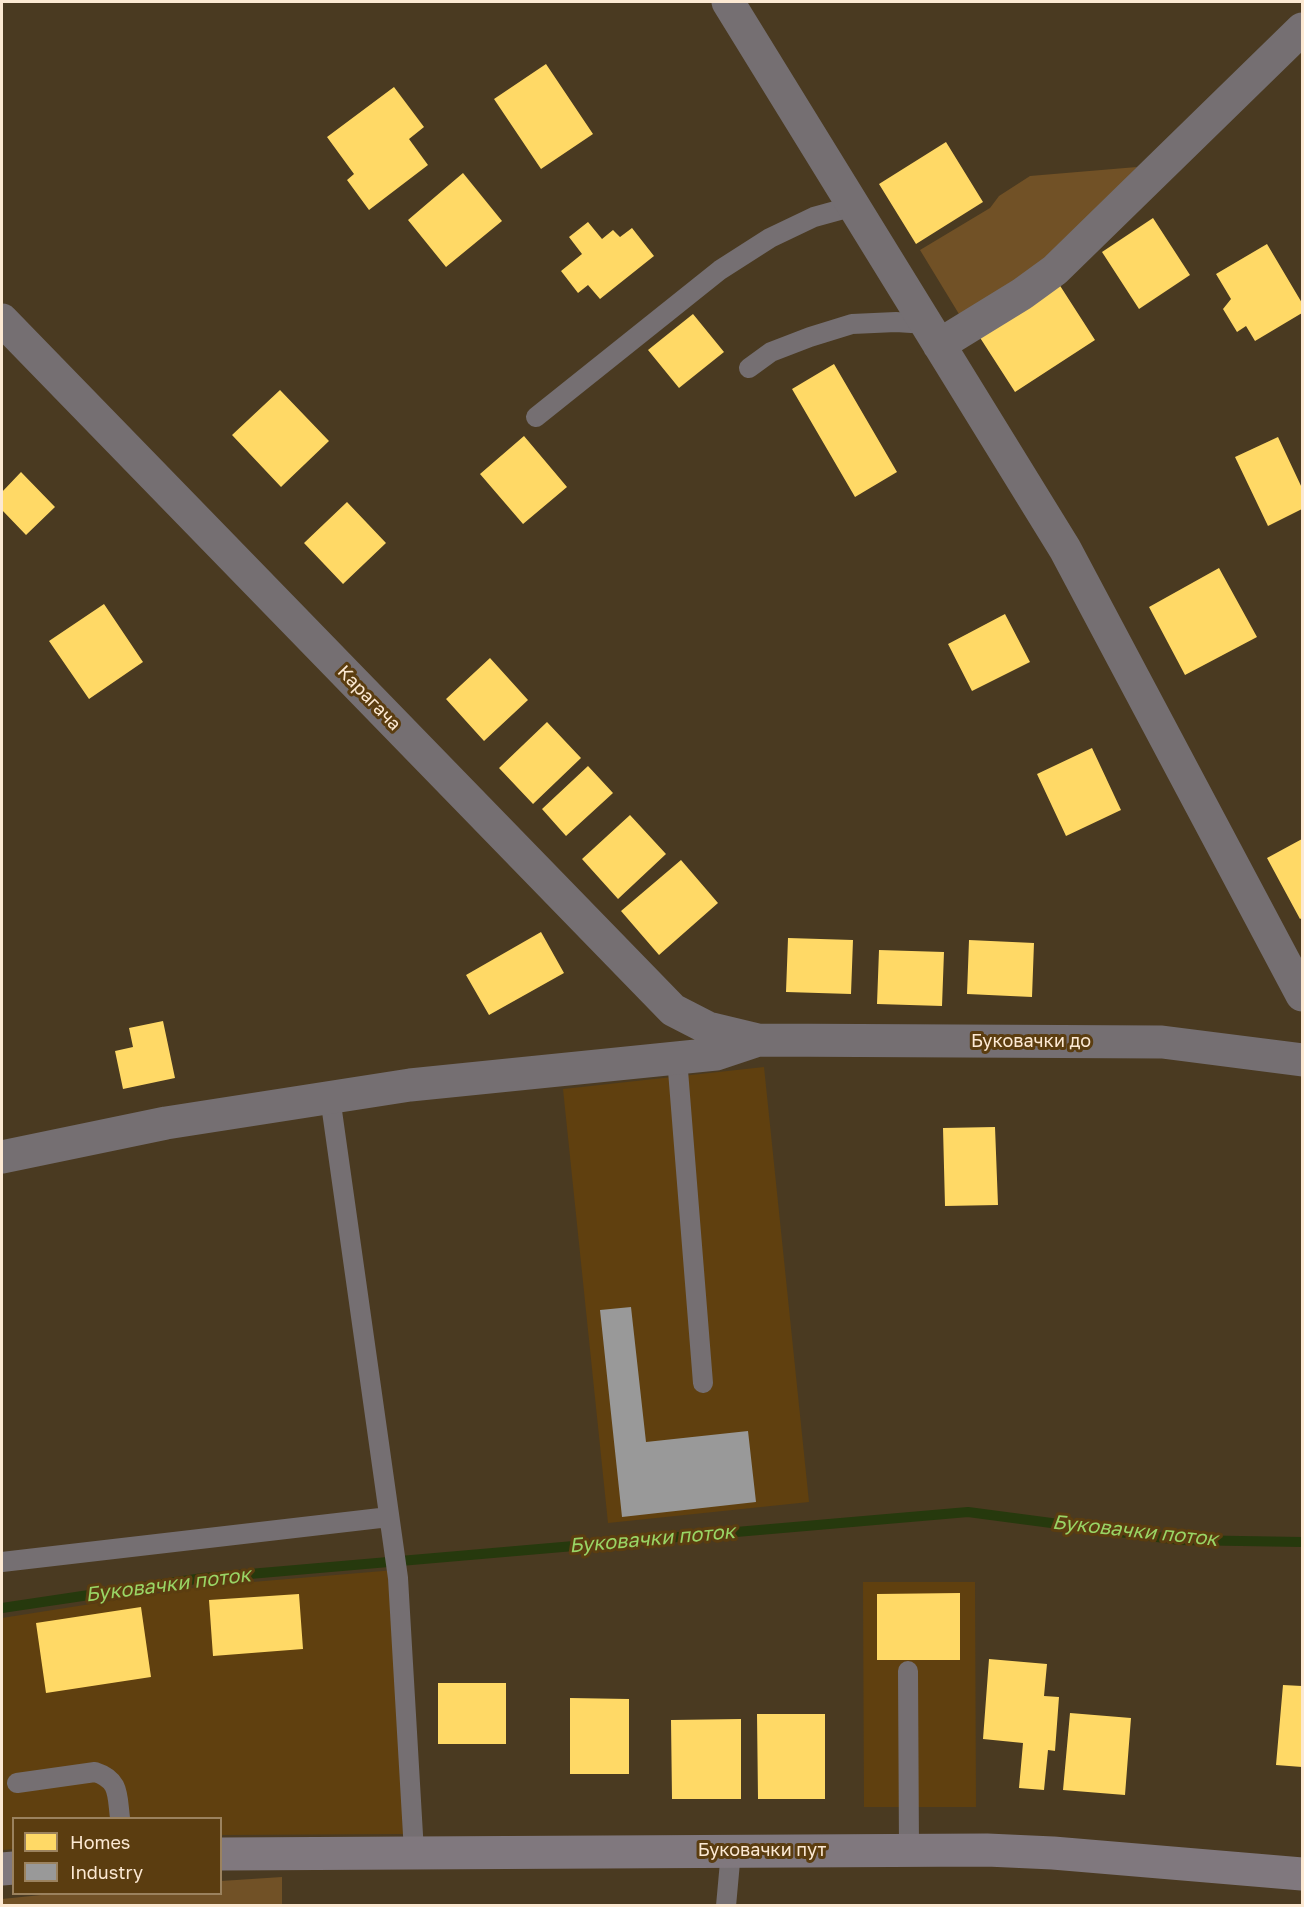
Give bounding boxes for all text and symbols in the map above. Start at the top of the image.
street label: Карагача [333,661,405,735]
street label: Буковачки до [971,1030,1091,1052]
water label: Буковачки поток [1051,1510,1219,1552]
water label: Буковачки поток [568,1520,736,1558]
water label: Буковачки поток [84,1563,252,1607]
legend [12,1817,222,1895]
text: Homes [70,1831,130,1853]
street label: Буковачки пут [698,1839,826,1861]
text: Industry [70,1861,143,1883]

